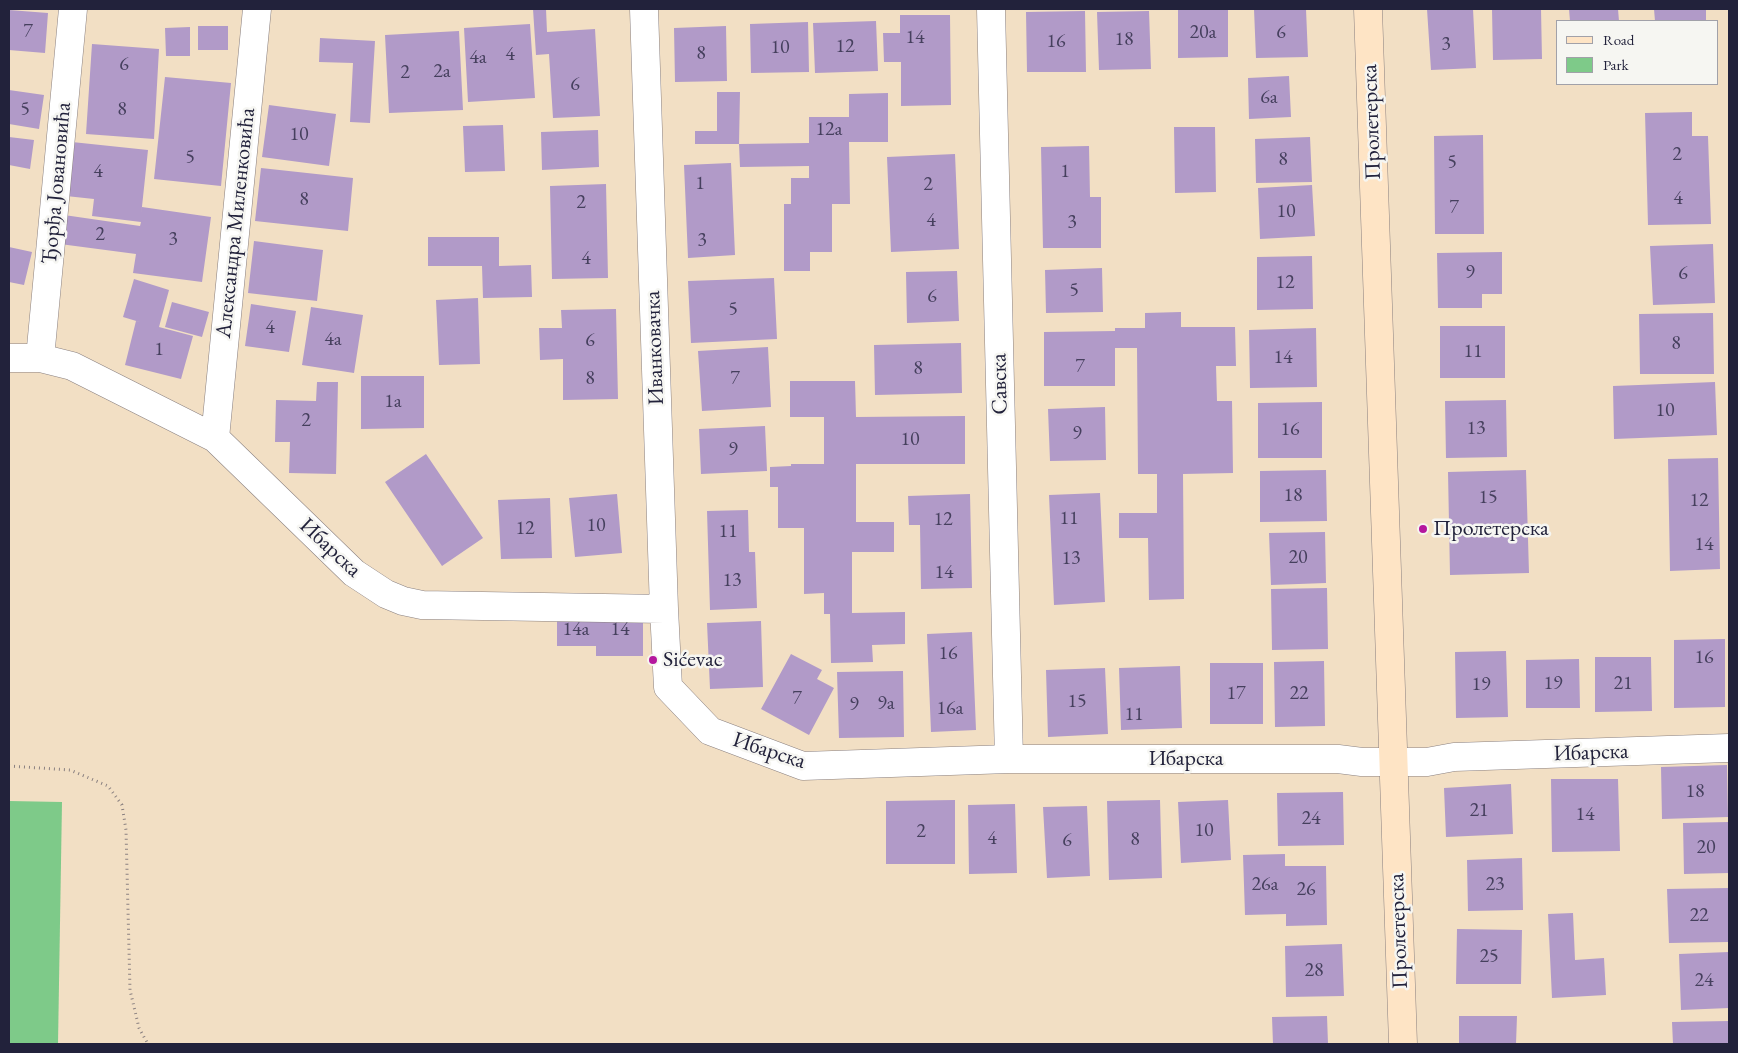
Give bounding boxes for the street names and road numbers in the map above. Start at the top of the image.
street label: Пролетерска [1357,64,1387,180]
street label: Ђорђа Јовановића [37,101,77,265]
street label: Александра Миленковића [211,106,261,340]
street label: Иванковачка [640,290,670,406]
street label: Савска [986,353,1014,415]
street label: Ибарска [294,513,366,583]
street label: Ибарска [729,727,809,775]
street label: Ибарска [1553,738,1629,768]
street label: Ибарска [1148,746,1224,772]
street label: Пролетерска [1384,873,1414,989]

